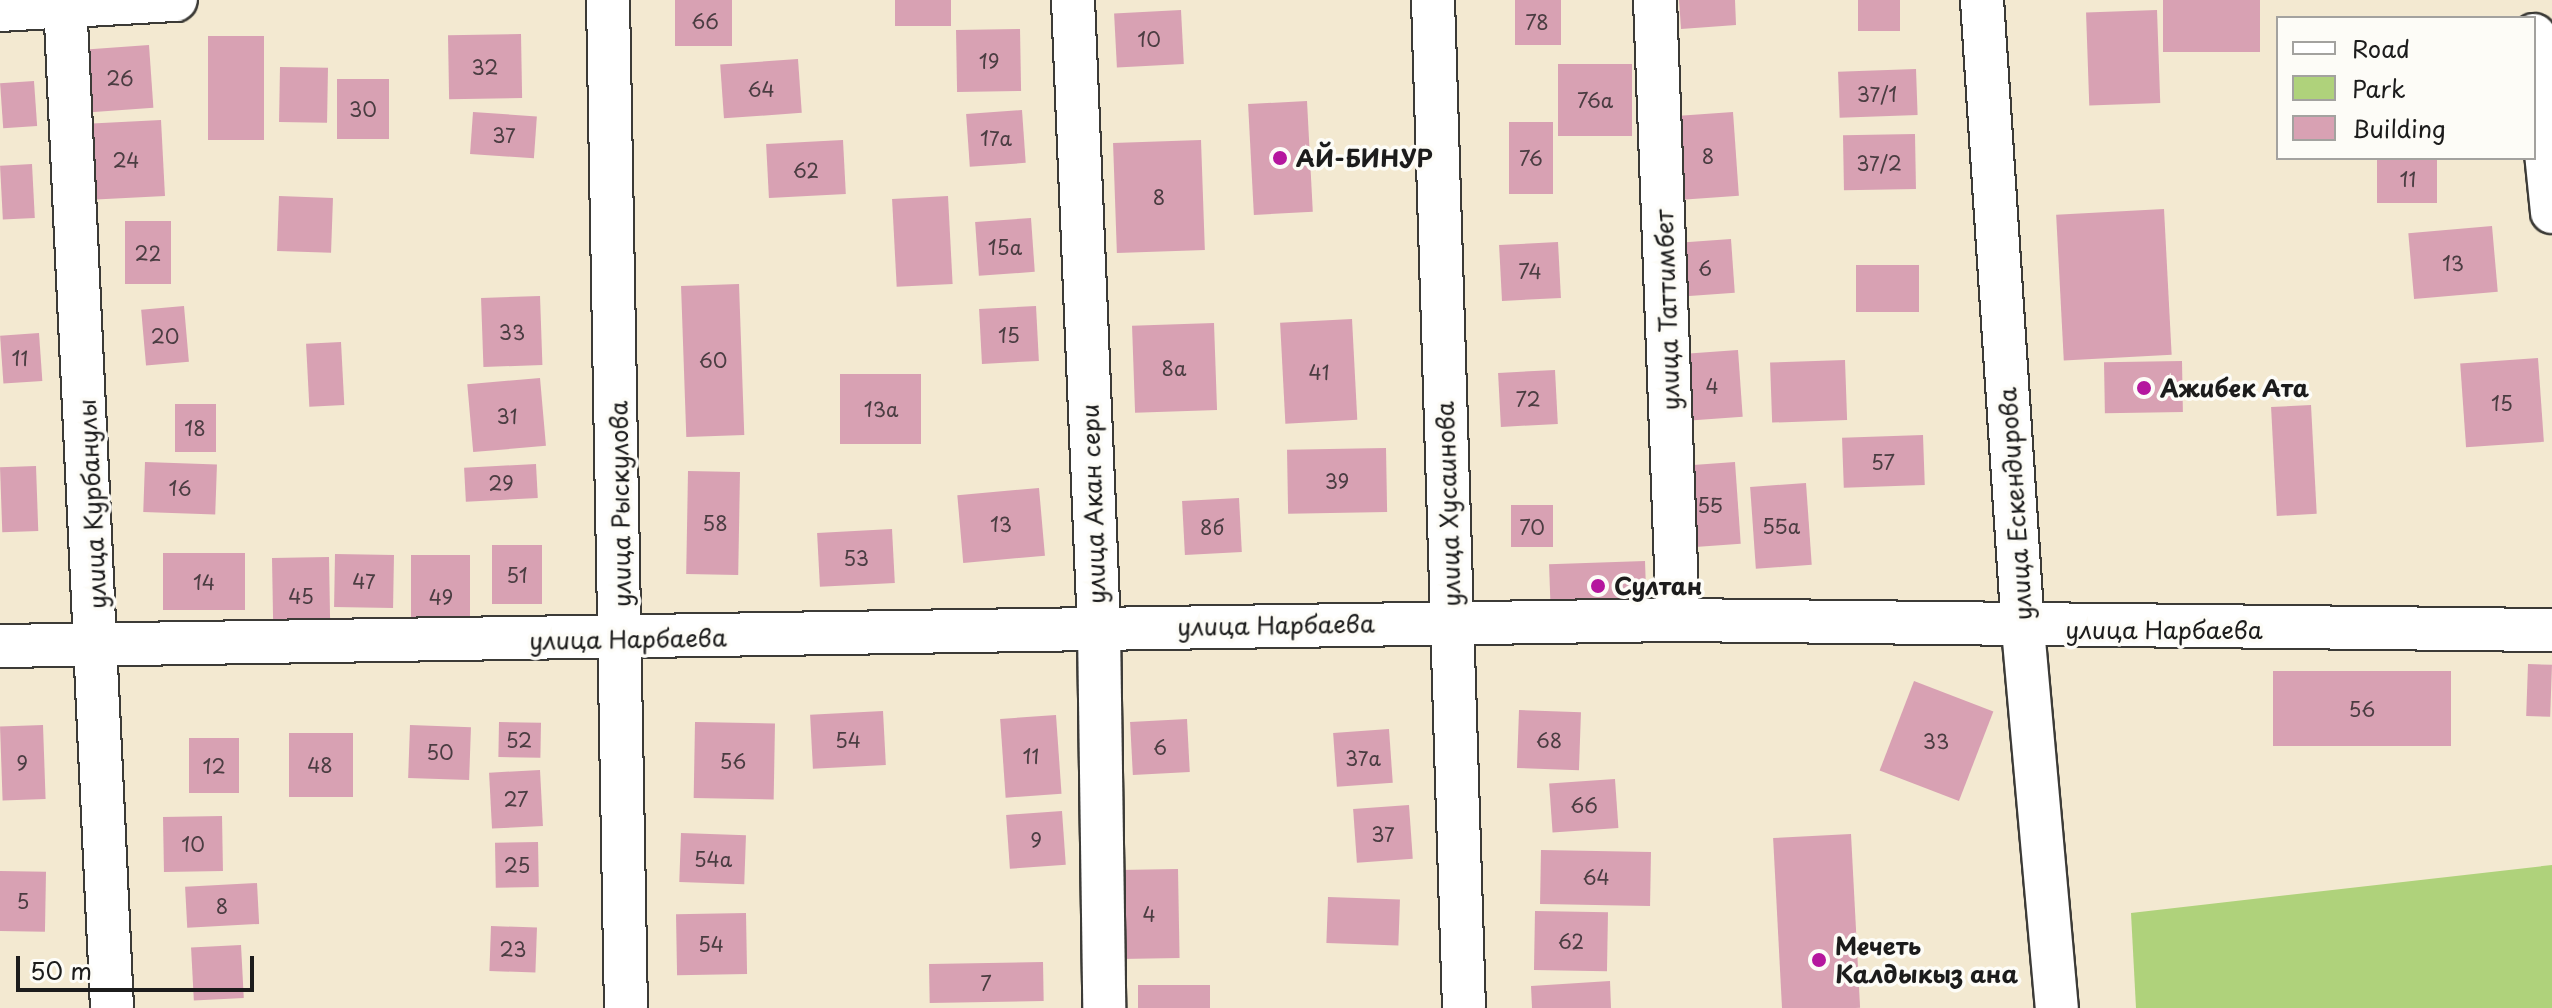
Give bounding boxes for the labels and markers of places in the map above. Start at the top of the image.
place label: АЙ-БИНУР [1296,144,1433,172]
marker: АЙ-БИНУР [1271,149,1289,167]
place label: Ажибек Ата [2160,374,2312,402]
marker: Ажибек Ата [2135,379,2153,397]
place label: Султан [1614,572,1702,600]
marker: Султан [1589,577,1607,595]
place label: Мечеть Калдыкыз ана [1835,932,2020,988]
marker: Мечеть Калдыкыз ана [1810,951,1828,969]

